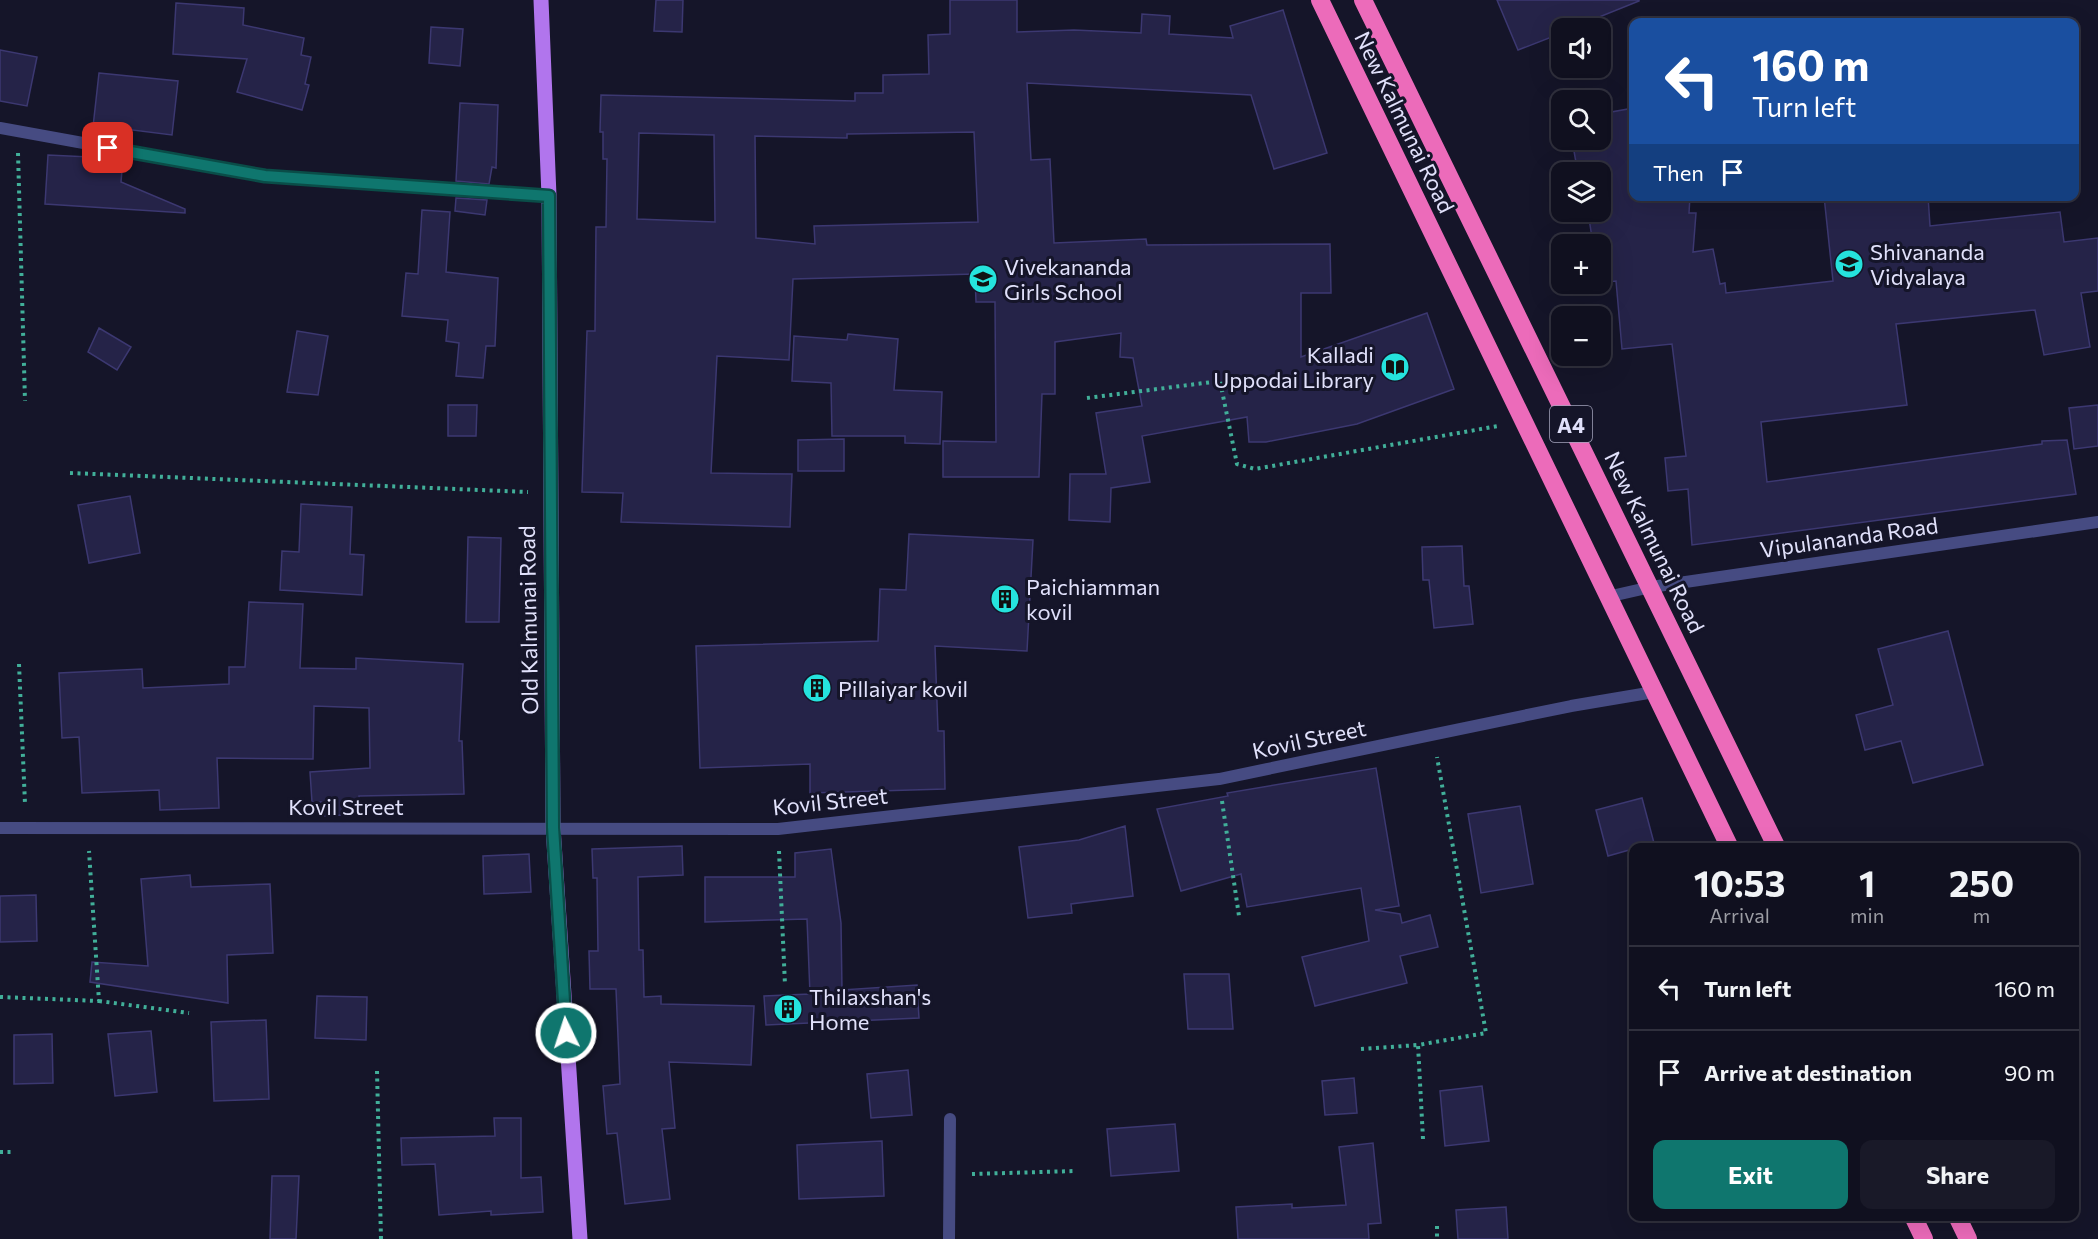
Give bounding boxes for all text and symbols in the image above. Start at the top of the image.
map controls [1551,18,1611,366]
button: sound [1551,18,1611,78]
street label: New Kalmunai Road [1349,27,1461,217]
text: 160 m [1752,38,1870,90]
icon: left [1653,42,1731,120]
button: search [1551,90,1611,150]
text: Turn left [1752,90,1856,123]
pin [82,122,133,173]
icon: arrive [91,131,124,164]
icon: arrive [1716,156,1749,189]
text: Then [1653,159,1704,186]
button: layers [1551,162,1611,222]
button: + [1551,234,1611,294]
place label: Shivananda Vidyalaya [1870,238,1985,290]
school or university icon: Shivananda Vidyalaya [1833,248,1865,280]
place label: Vivekananda Girls School [1004,253,1132,305]
school or university icon: Vivekananda Girls School [967,263,999,295]
button: − [1551,306,1611,366]
place label: Kalladi Uppodai Library [1213,341,1374,393]
library icon: Kalladi Uppodai Library [1379,351,1411,383]
road number: A4 [1550,406,1592,442]
street label: New Kalmunai Road [1599,447,1711,637]
street label: Vipulananda Road [1758,511,1940,563]
street label: Old Kalmunai Road [513,525,543,715]
place label: Paichiamman kovil [1026,573,1160,625]
building icon: Paichiamman kovil [989,583,1021,615]
building icon: Pillaiyar kovil [801,672,833,704]
place label: Pillaiyar kovil [838,675,968,702]
street label: Kovil Street [1250,714,1368,764]
street label: Kovil Street [771,782,889,820]
street label: Kovil Street [288,793,404,820]
text: 10:53 [1694,860,1785,904]
text: 1 [1859,860,1875,904]
text: 250 [1949,860,2014,904]
text: Arrival [1709,903,1770,927]
text: min [1850,903,1884,927]
text: m [1973,903,1990,927]
icon: left [1653,972,1686,1005]
text: Turn left [1704,975,1791,1002]
text: 160 m [1994,975,2055,1002]
place label: Thilaxshan's Home [809,983,931,1035]
building icon: Thilaxshan's Home [772,993,804,1025]
position arrow [534,1001,598,1065]
icon: arrive [1653,1056,1686,1089]
text: Arrive at destination [1704,1059,1912,1086]
text: 90 m [2004,1059,2055,1086]
button: Exit [1653,1140,1848,1209]
button: Share [1860,1140,2055,1209]

